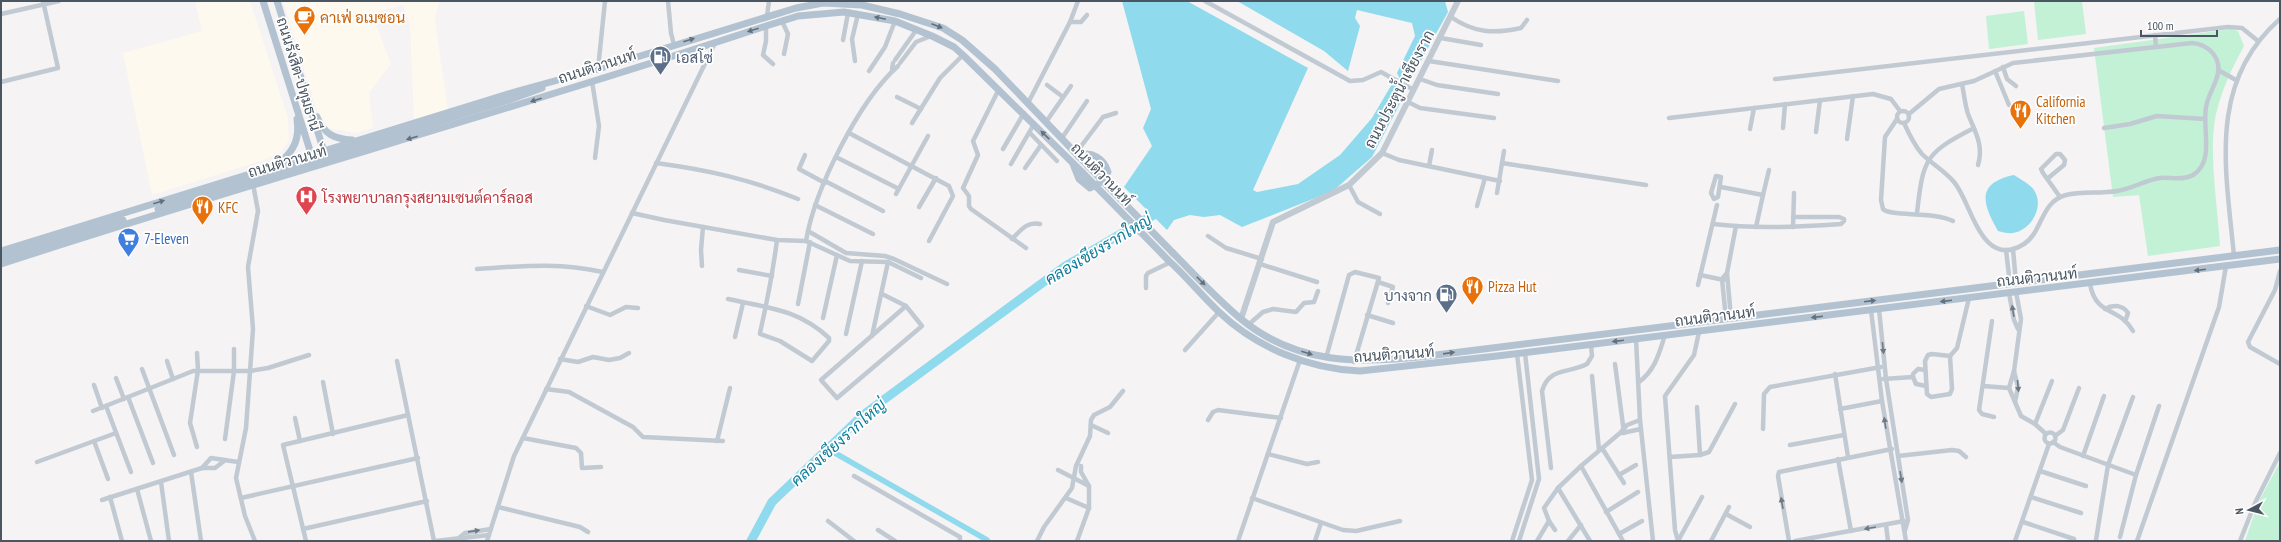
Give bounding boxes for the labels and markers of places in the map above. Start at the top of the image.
cafe icon: คาเฟ่ อเมซอน [292,4,318,37]
place label: คาเฟ่ อเมซอน [320,8,405,27]
fuel station icon: เอสโซ่ [647,44,673,77]
place label: เอสโซ่ [676,48,713,67]
place label: California Kitchen [2036,92,2086,128]
restaurant icon: California Kitchen [2007,97,2033,130]
hospital icon: โรงพยาบาลกรุงสยามเซนต์คาร์ลอส [293,184,319,217]
place label: โรงพยาบาลกรุงสยามเซนต์คาร์ลอส [321,188,533,209]
restaurant icon: KFC [189,194,215,227]
place label: KFC [218,198,239,217]
supermarket icon: 7-Eleven [115,225,141,258]
place label: 7-Eleven [144,229,189,248]
restaurant icon: Pizza Hut [1459,273,1485,306]
place label: Pizza Hut [1488,277,1537,296]
fuel station icon: บางจาก [1434,282,1460,315]
place label: บางจาก [1384,286,1432,305]

